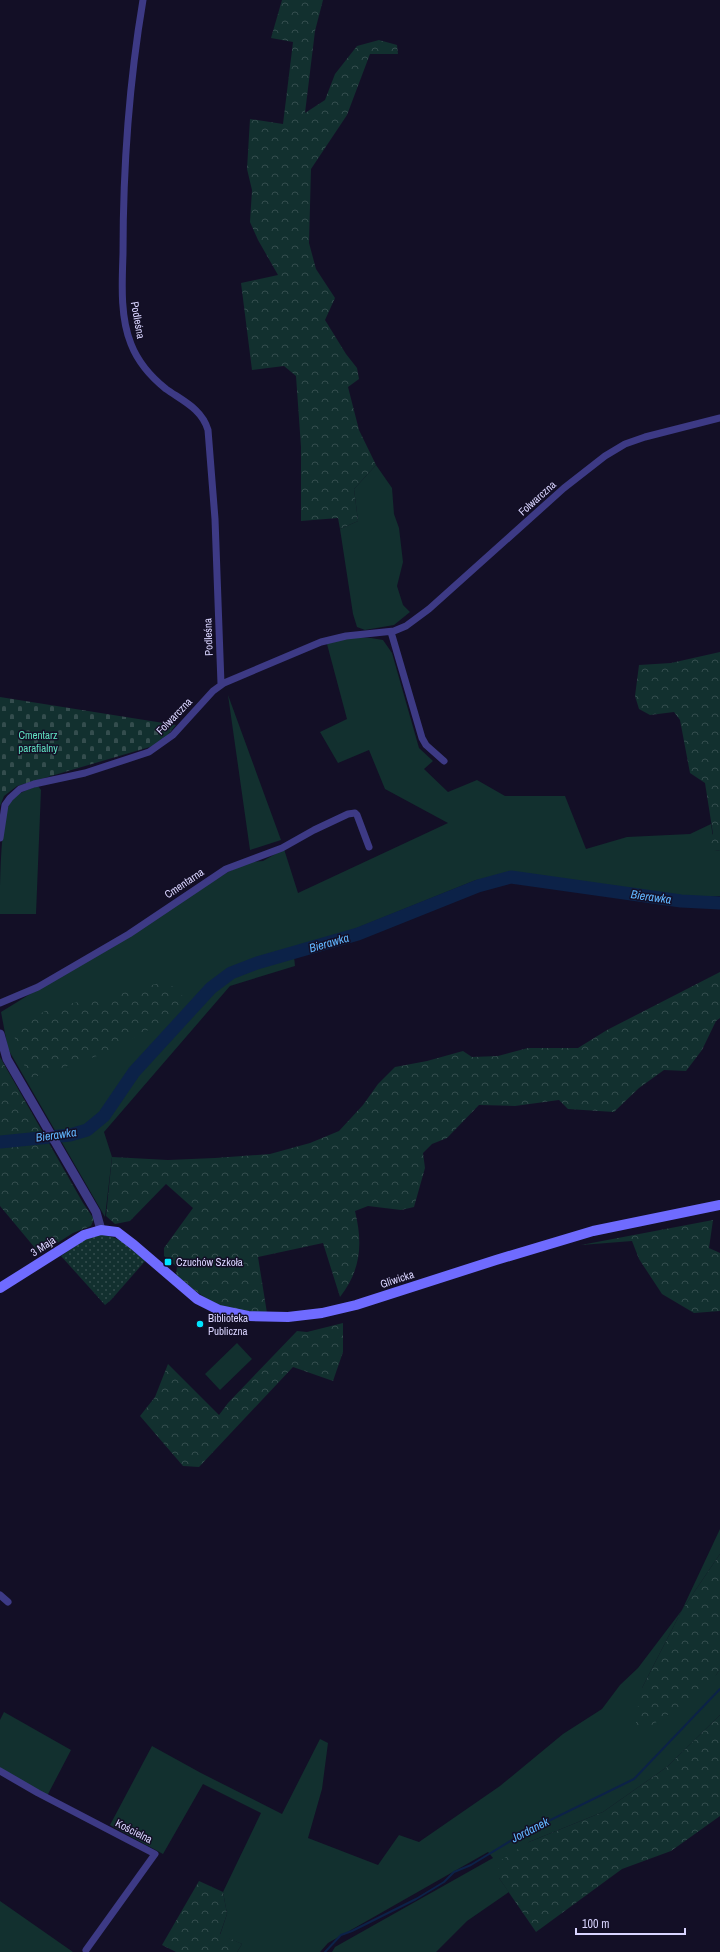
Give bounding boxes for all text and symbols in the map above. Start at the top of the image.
street label: Podleśna [128,300,148,340]
street label: Folwarczna [515,478,559,518]
street label: Podleśna [200,618,216,656]
street label: Folwarczna [153,695,195,737]
park label: Cmentarz parafialny [18,728,58,755]
street label: Cmentarna [162,865,206,901]
water label: Bierawka [630,886,673,908]
water label: Bierawka [307,930,351,956]
water label: Bierawka [35,1124,78,1146]
street label: 3 Maja [28,1233,58,1259]
place label: Czuchów Szkoła [176,1255,243,1269]
marker: Czuchów Szkoła [163,1257,173,1267]
street label: Gliwicka [378,1267,416,1291]
place label: Biblioteka Publiczna [208,1311,248,1338]
marker: Biblioteka Publiczna [195,1319,205,1329]
water label: Jordanek [507,1813,553,1847]
street label: Kościelna [113,1816,155,1846]
scale bar [576,1910,685,1936]
text: 100 m [582,1916,609,1932]

